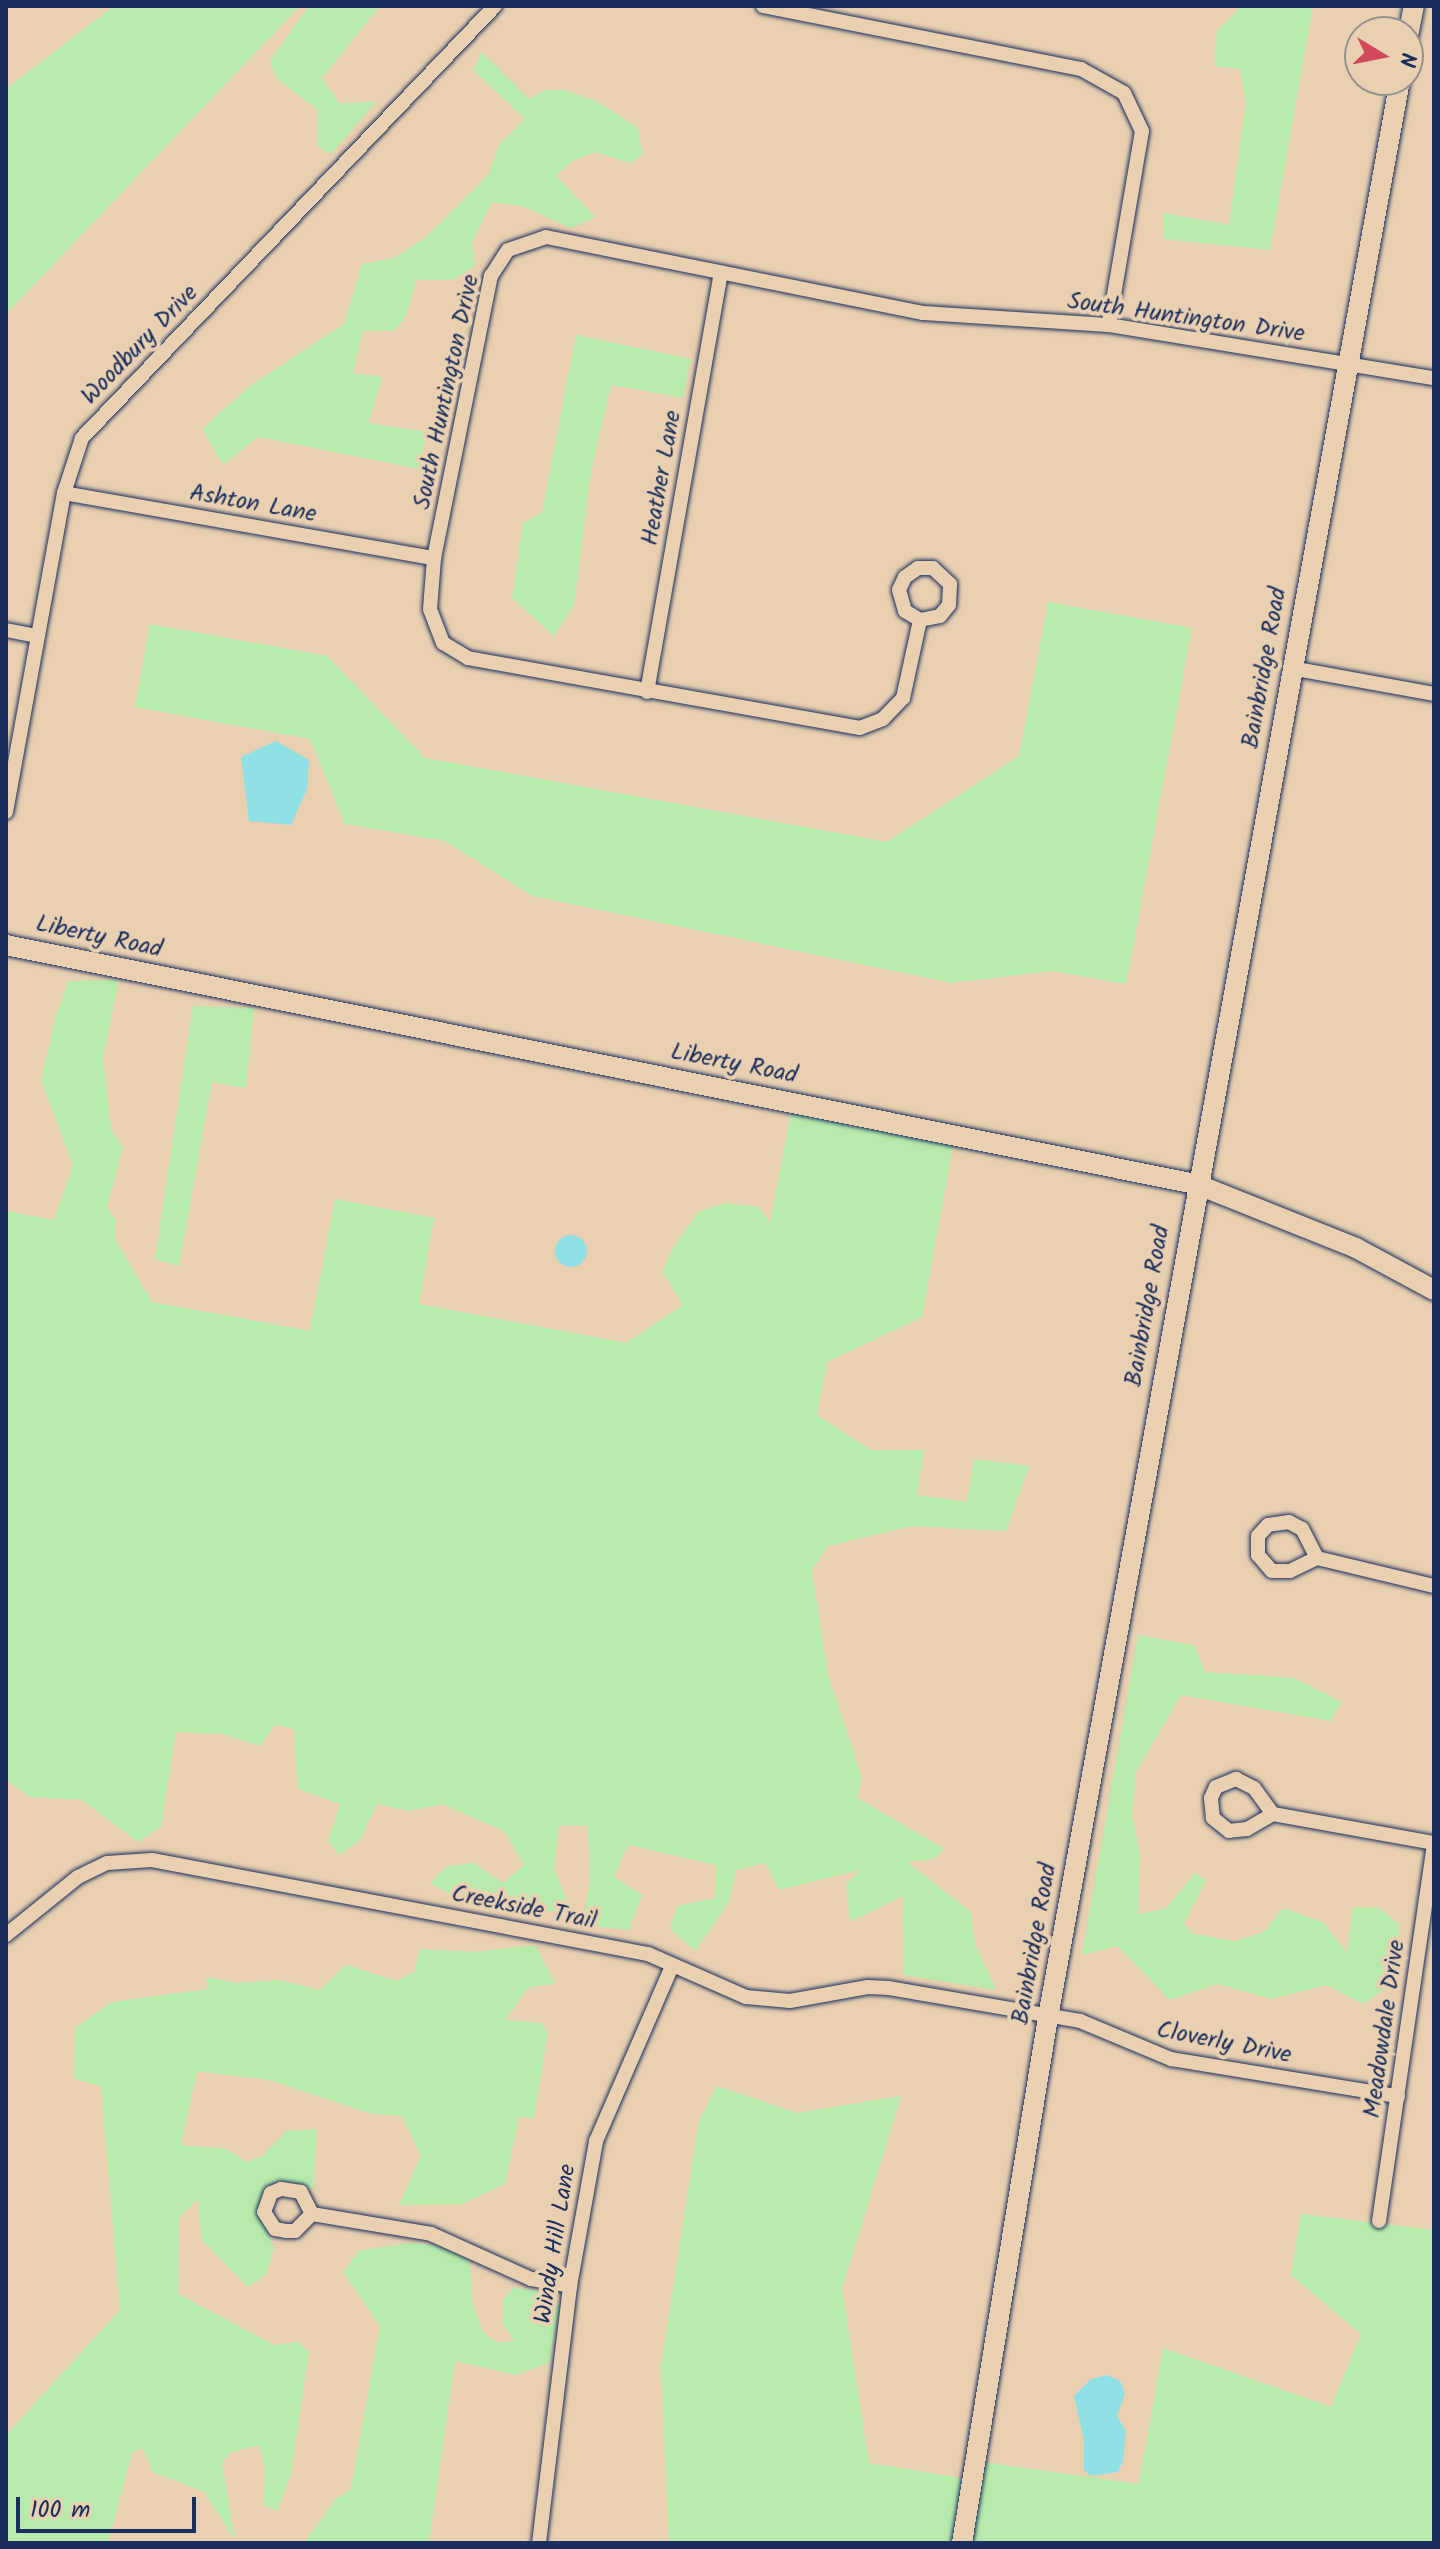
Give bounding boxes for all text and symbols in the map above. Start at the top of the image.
north arrow [1344,16,1424,96]
text: N [1388,50,1425,70]
street label: South Huntington Drive [408,272,486,512]
street label: Woodbury Drive [76,279,204,411]
street label: South Huntington Drive [1066,287,1306,349]
street label: Heather Lane [636,408,688,548]
street label: Ashton Lane [187,479,319,529]
street label: Bainbridge Road [1237,585,1293,751]
street label: Liberty Road [33,910,165,964]
street label: Liberty Road [668,1038,800,1090]
street label: Bainbridge Road [1120,1223,1176,1389]
street label: Bainbridge Road [1007,1861,1063,2027]
street label: Creekside Trail [449,1880,599,1936]
street label: Meadowdale Drive [1358,1938,1412,2120]
street label: Cloverly Drive [1154,2016,1294,2070]
street label: Windy Hill Lane [529,2162,583,2326]
scale bar [20,2481,200,2531]
text: 100 m [30,2491,90,2530]

